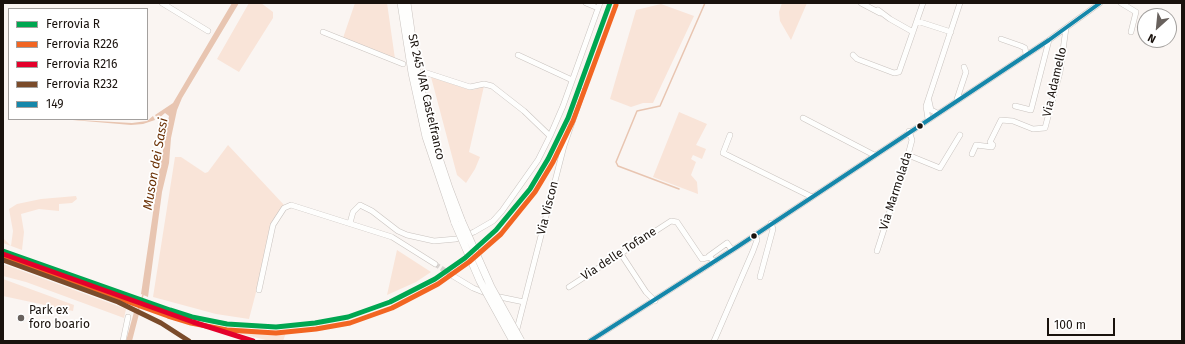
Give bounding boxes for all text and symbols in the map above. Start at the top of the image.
legend [8,8,148,120]
north arrow [1137,8,1177,48]
text: Ferrovia R [46,17,100,31]
text: N [1146,31,1158,46]
street label: SR 245 VAR Castelfranco [404,33,448,161]
text: Ferrovia R226 [46,37,118,51]
street label: Via Adamello [1040,46,1070,118]
text: Ferrovia R216 [46,57,117,71]
text: Ferrovia R232 [46,77,118,91]
text: 149 [46,97,64,111]
water label: Muson dei Sassi [140,117,172,211]
unlabelled marker [915,121,925,131]
street label: Via Marmolada [877,150,915,232]
street label: Via Viscon [534,180,562,236]
street label: Via delle Tofane [579,224,659,284]
unlabelled marker [749,231,759,241]
place label: Park ex foro boario [29,304,90,332]
scale bar [1049,310,1117,336]
marker: Park ex foro boario [16,313,26,323]
text: 100 m [1054,318,1086,332]

